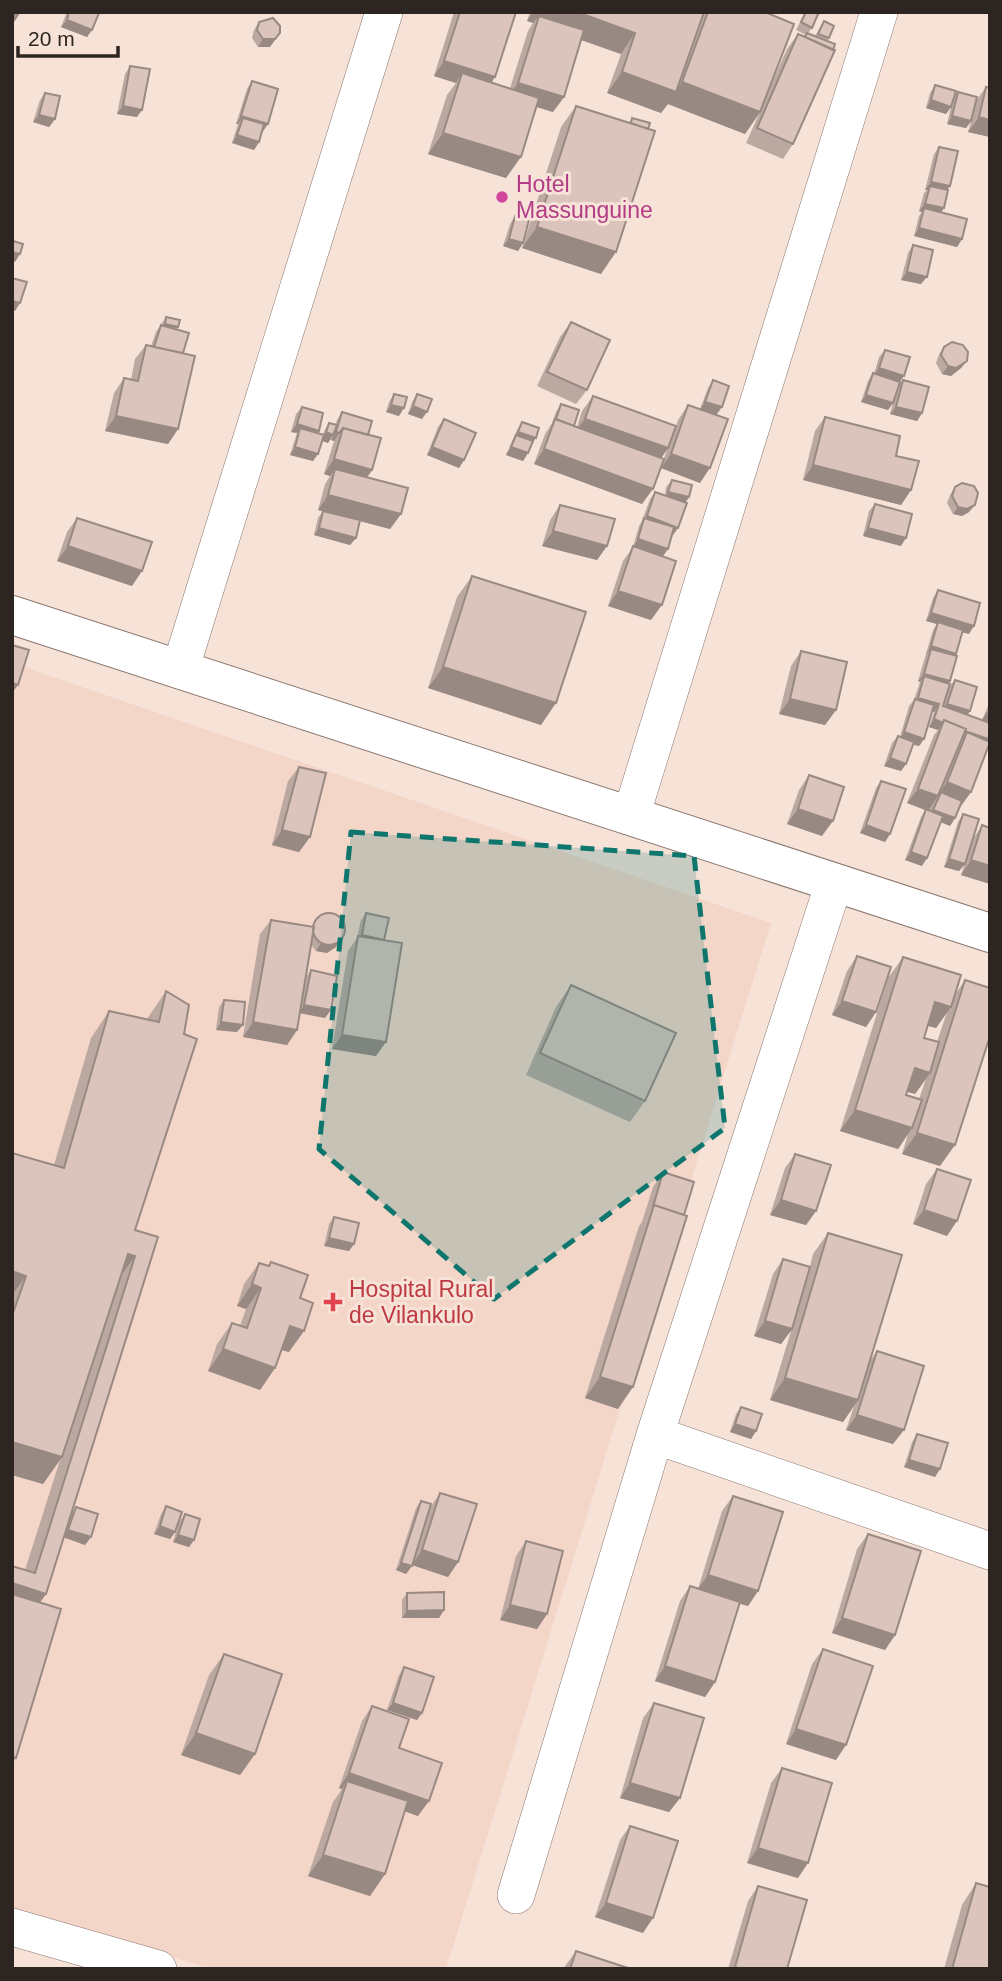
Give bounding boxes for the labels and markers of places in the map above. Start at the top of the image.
place label: Hotel Massunguine [516,171,653,223]
marker: Hotel Massunguine [494,189,510,205]
place label: Hospital Rural de Vilankulo [349,1276,493,1328]
marker: Hospital Rural de Vilankulo [323,1292,343,1312]

